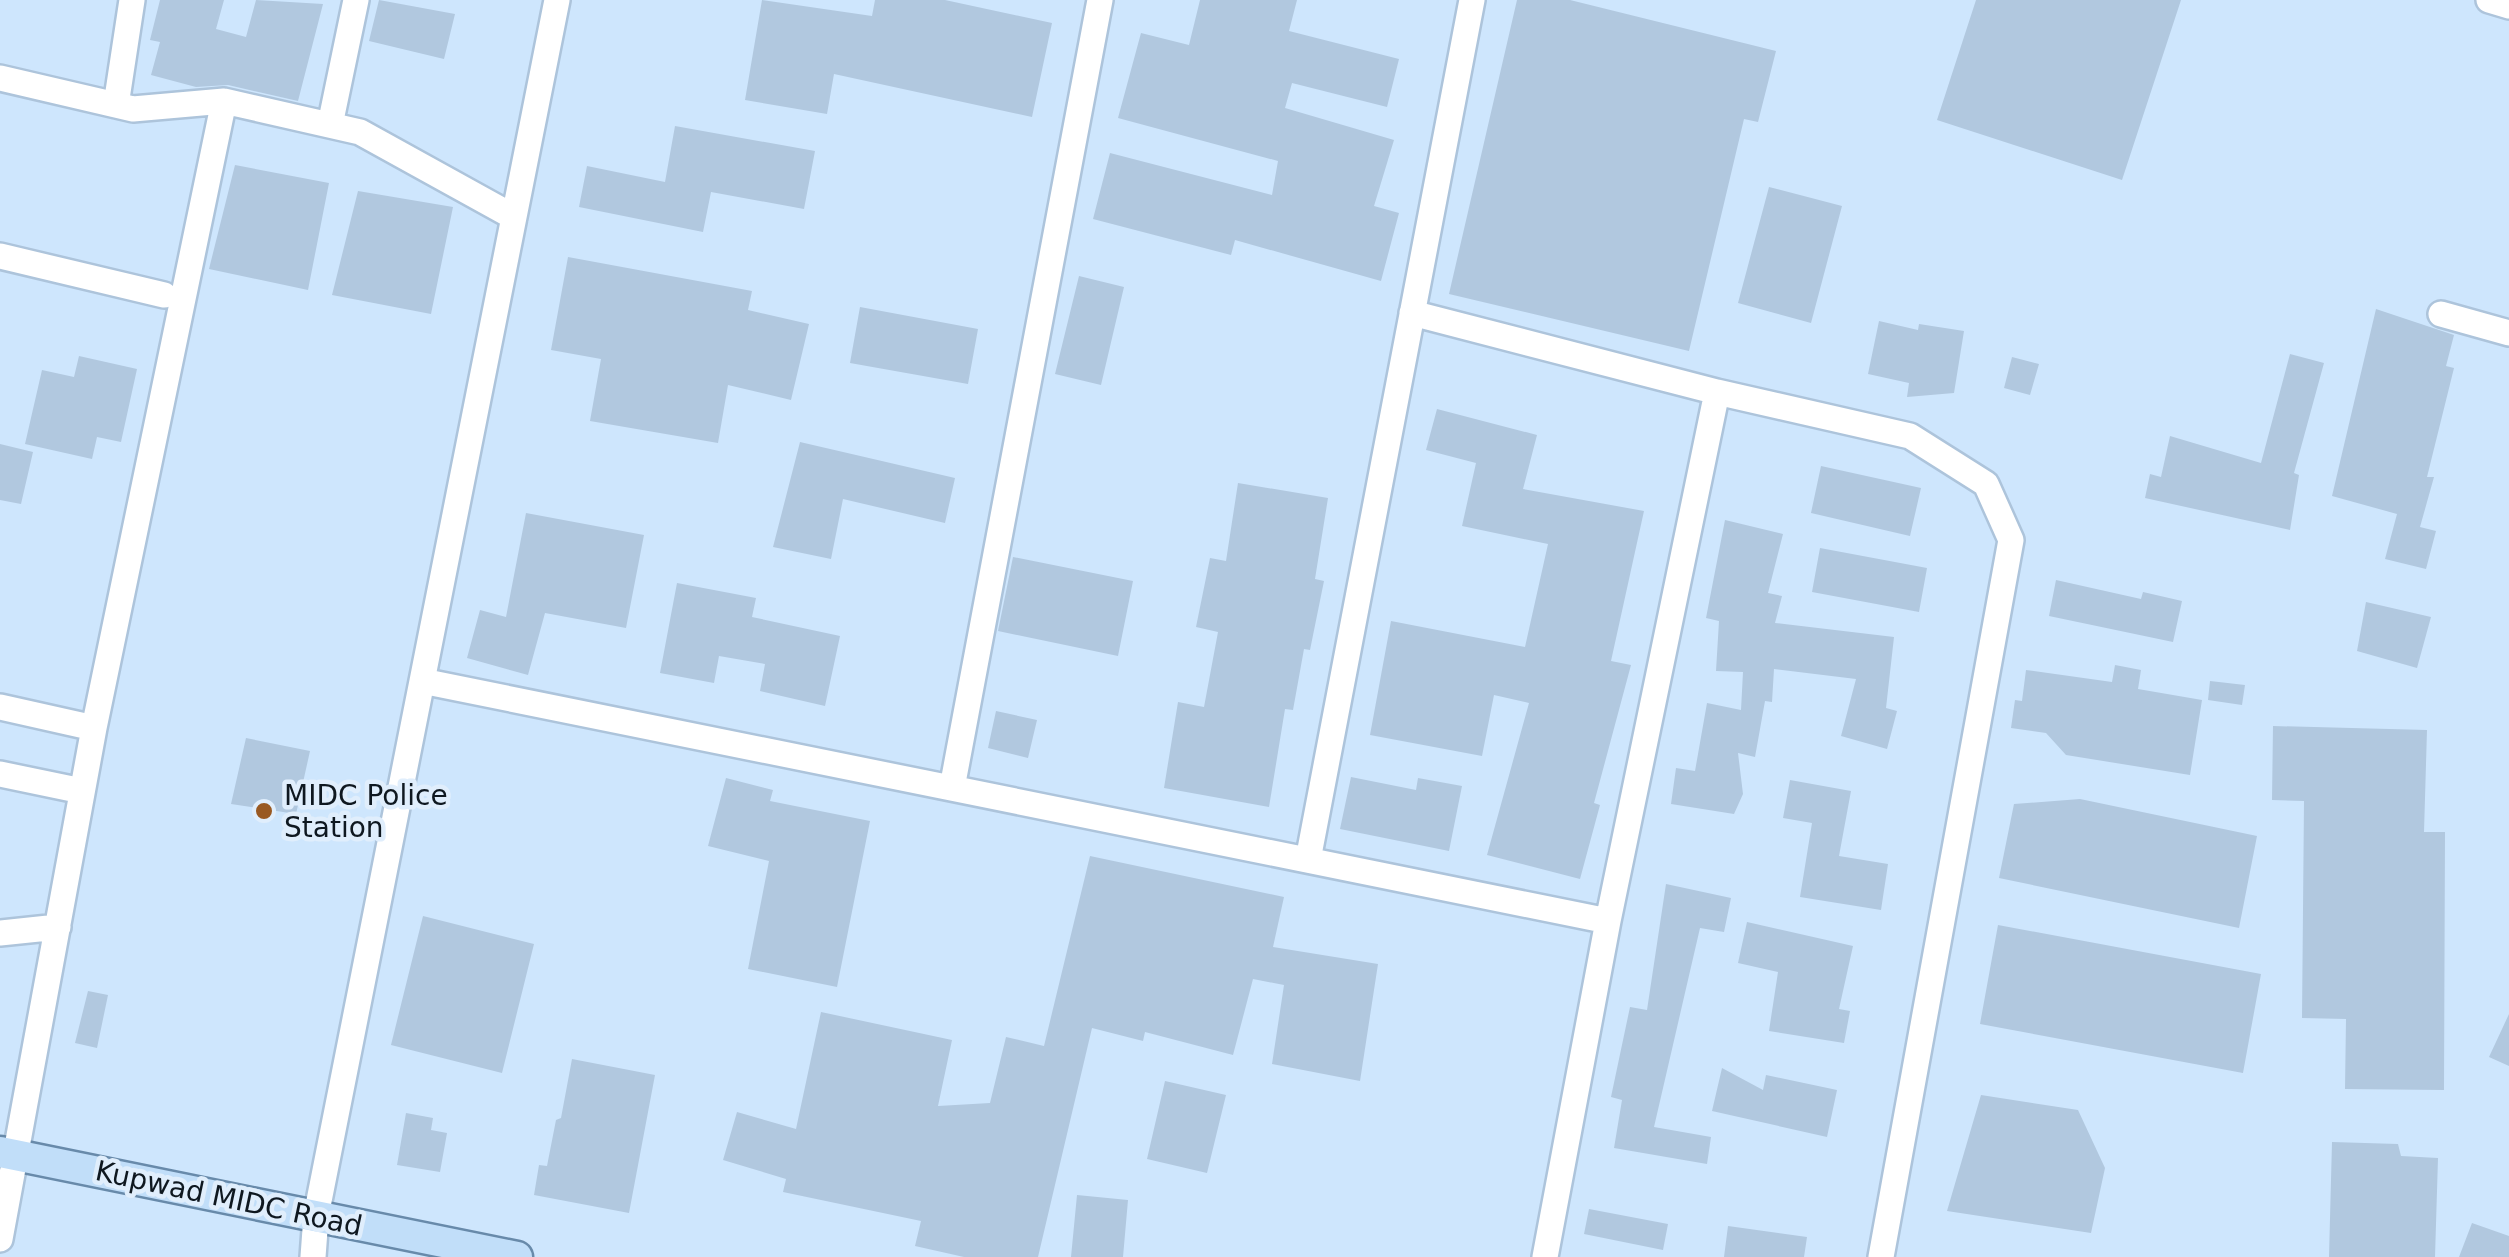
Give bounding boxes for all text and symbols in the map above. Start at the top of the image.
place label: MIDC Police Station [284,779,448,844]
marker: MIDC Police Station [253,800,275,822]
street label: Kupwad MIDC Road [92,1154,365,1243]

